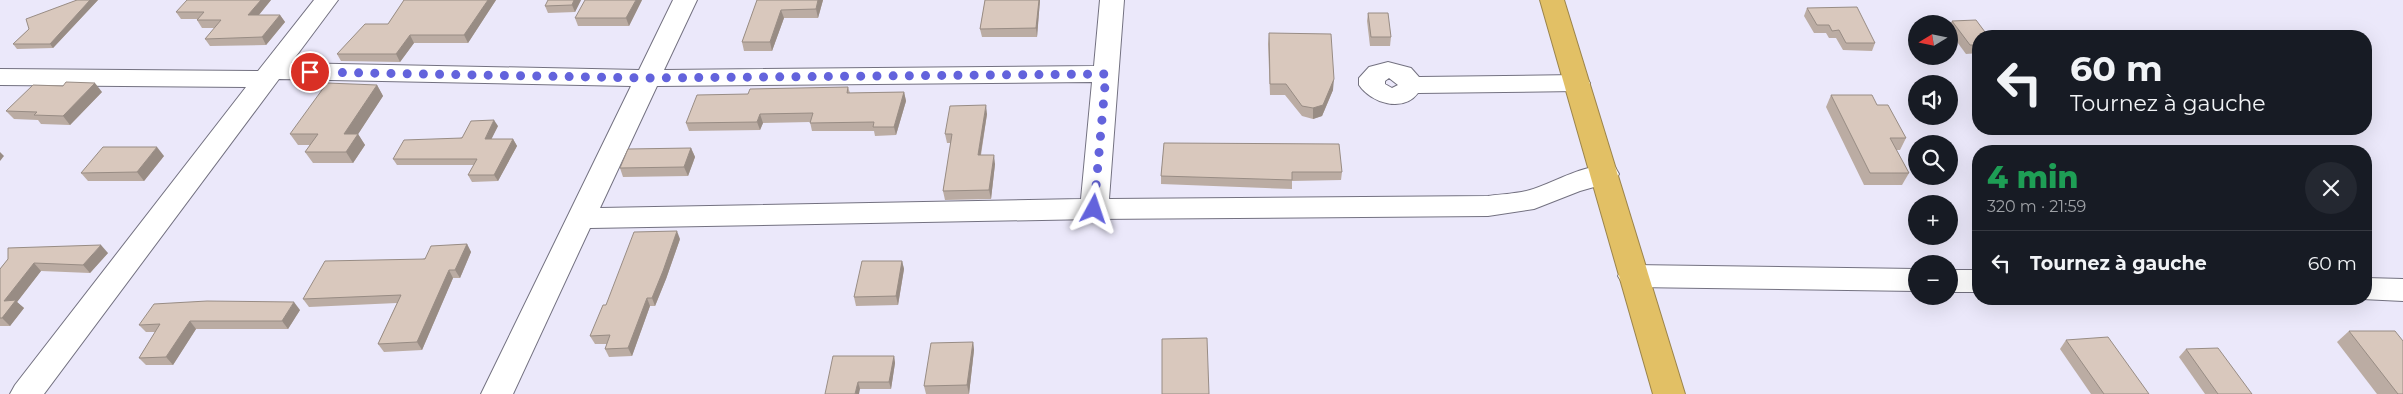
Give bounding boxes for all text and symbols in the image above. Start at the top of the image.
north arrow [1908,15,1958,65]
map controls [1908,15,1958,305]
text: 60 m [2070,47,2163,90]
icon: left [1987,50,2052,115]
pin [289,51,331,93]
icon: arrive [296,58,324,86]
button: sound [1908,75,1958,125]
text: Tournez à gauche [2070,90,2266,117]
button: search [1908,135,1958,185]
text: 4 min [1987,159,2078,196]
button: close [2305,162,2357,214]
position arrow [1067,182,1119,234]
button: + [1908,195,1958,245]
text: 320 m · 21:59 [1987,197,2086,216]
icon: left [1987,249,2015,277]
text: Tournez à gauche [2030,252,2207,275]
text: 60 m [2308,252,2357,275]
button: − [1908,255,1958,305]

